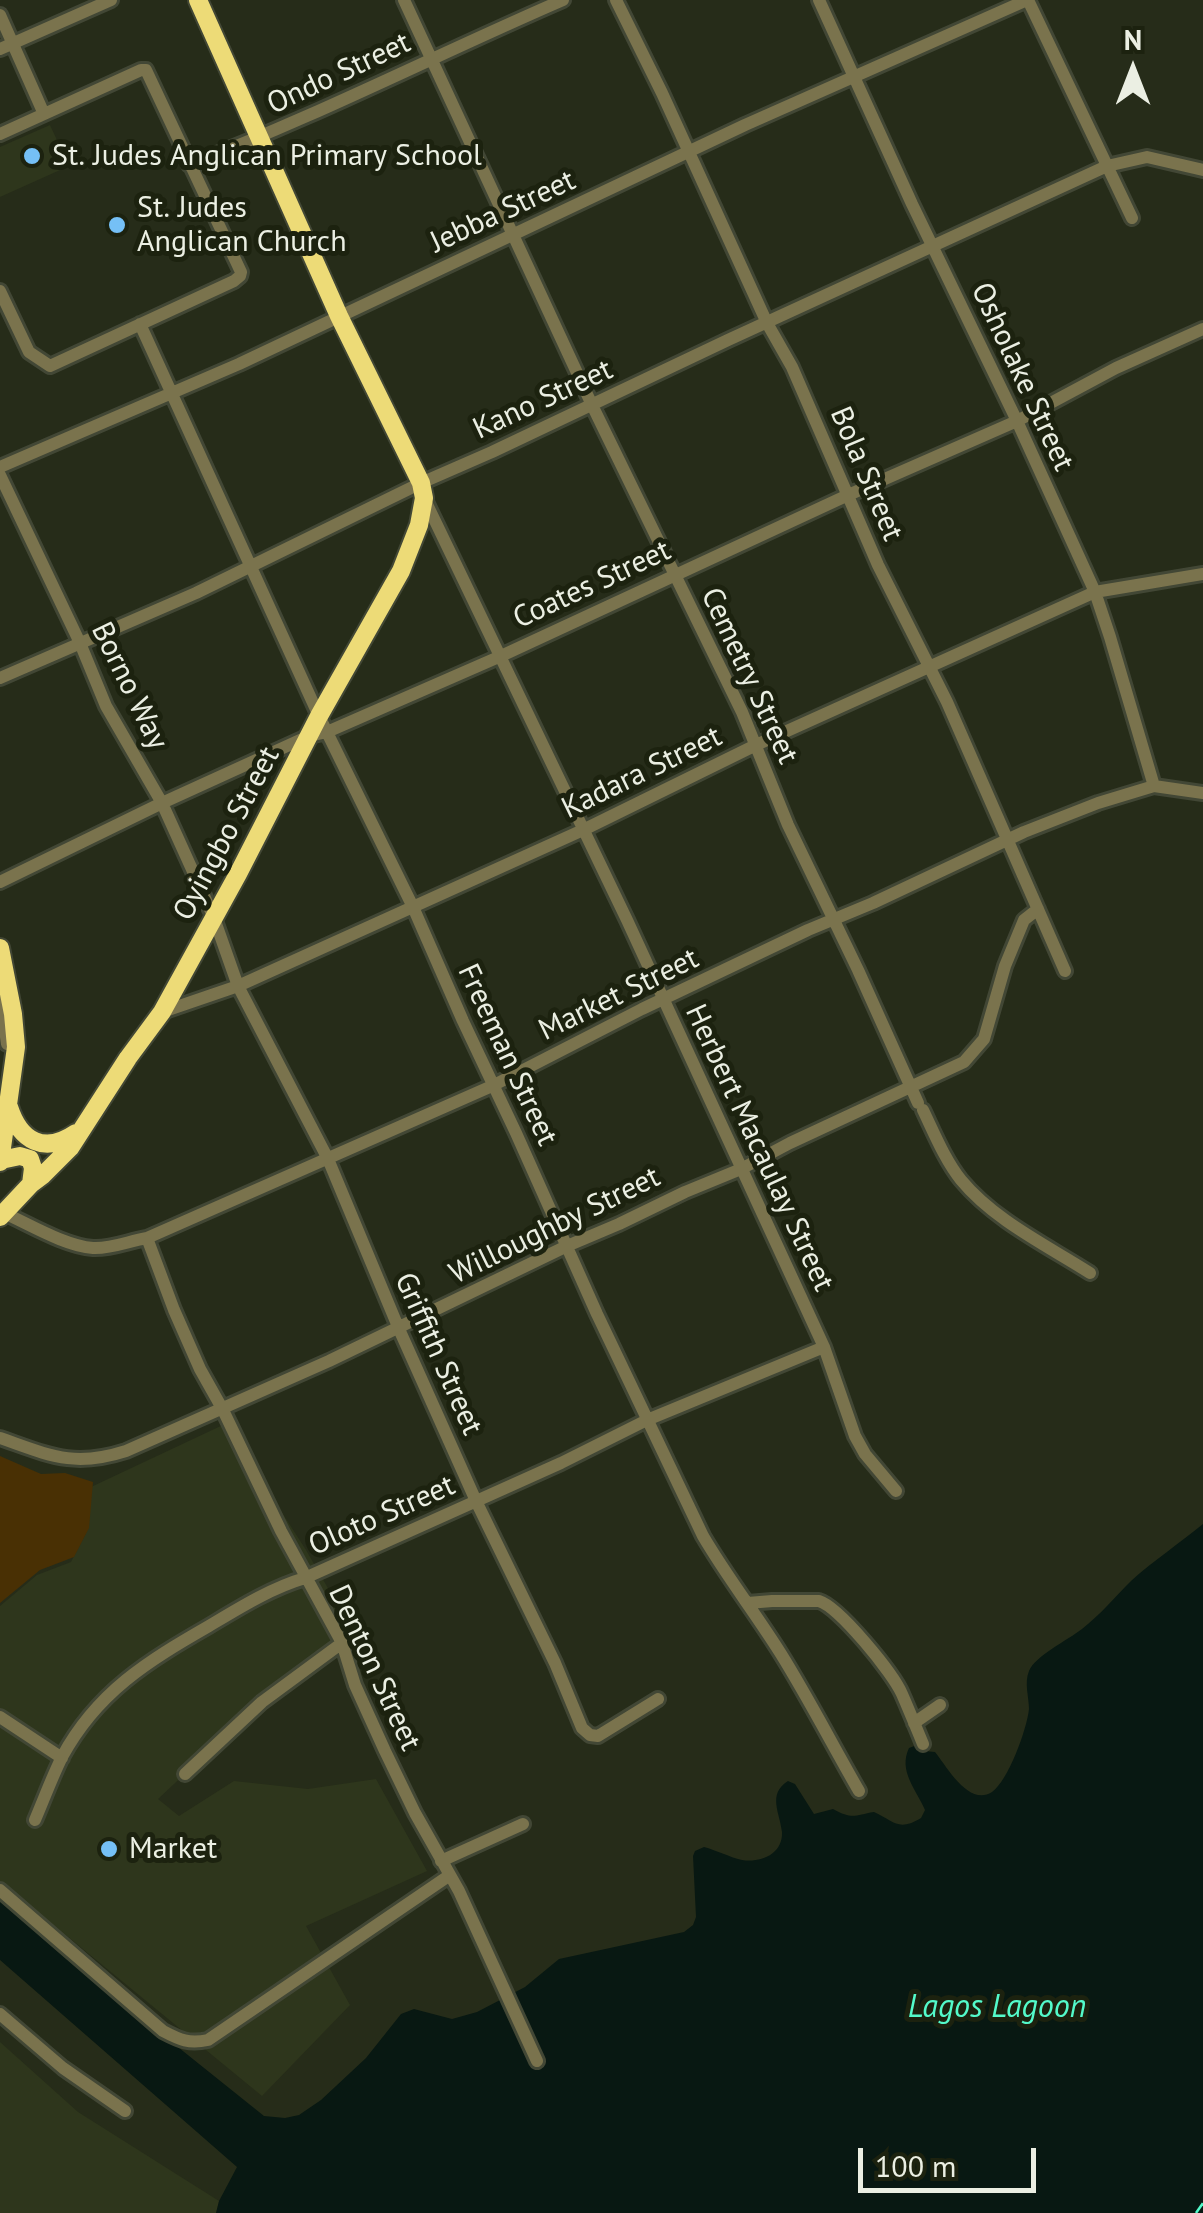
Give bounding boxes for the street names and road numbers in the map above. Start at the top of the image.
street label: Ondo Street [262,25,416,123]
street label: Jebba Street [425,163,581,261]
street label: Osholake Street [963,277,1081,477]
street label: Kano Street [468,352,618,448]
street label: Bola Street [822,402,910,546]
street label: Coates Street [508,533,676,637]
street label: Cemetry Street [693,582,805,770]
street label: Borno Way [83,617,175,755]
street label: Kadara Street [556,719,728,827]
street label: Oyingbo Street [166,741,288,927]
street label: Market Street [533,941,705,1049]
street label: Freeman Street [449,959,565,1151]
street label: Herbert Macaulay Street [677,999,841,1297]
street label: Willoughby Street [444,1159,666,1293]
street label: Griffith Street [386,1267,490,1441]
street label: Oloto Street [303,1468,461,1564]
street label: Denton Street [320,1580,428,1756]

